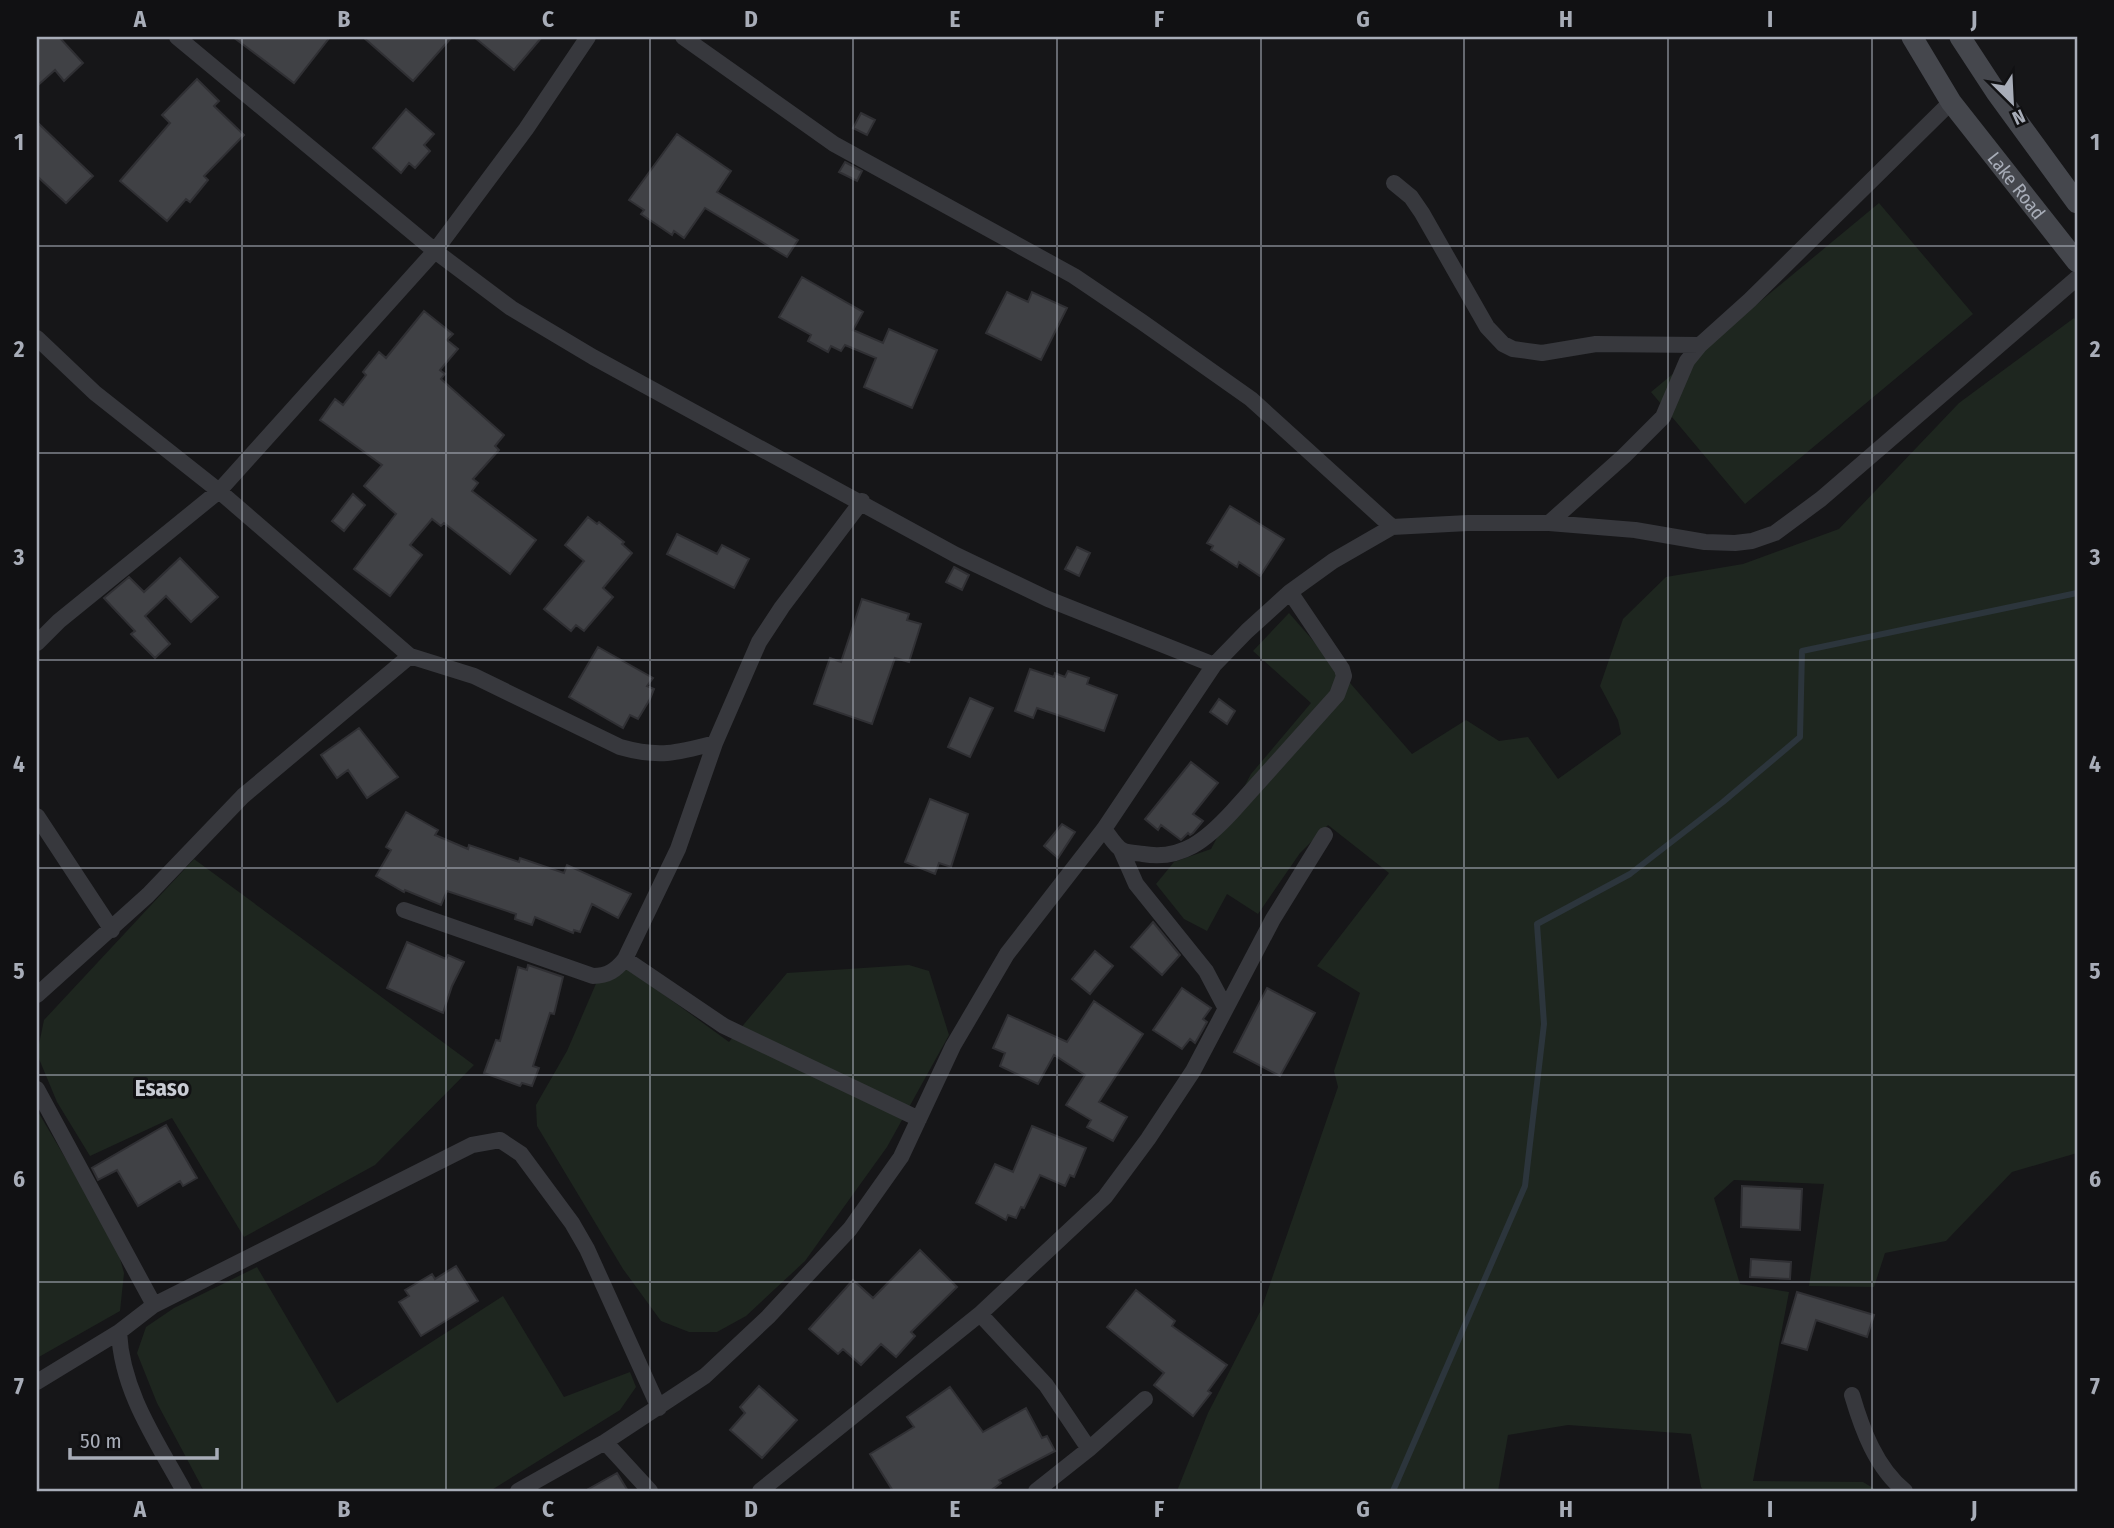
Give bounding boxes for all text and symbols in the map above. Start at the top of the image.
text: A [133,5,147,33]
text: B [338,5,351,33]
text: C [542,5,554,33]
text: D [744,5,758,33]
text: E [950,5,961,33]
text: F [1154,5,1164,33]
text: G [1356,5,1370,33]
text: H [1559,5,1573,33]
text: I [1767,5,1773,33]
text: J [1970,5,1977,33]
north arrow [1978,66,2048,136]
text: N [2009,104,2029,130]
text: 1 [14,128,24,156]
text: 1 [2090,128,2100,156]
street label: Lake Road [1983,147,2050,224]
text: 2 [13,335,25,363]
text: 2 [2089,335,2101,363]
text: 3 [13,543,25,571]
text: 3 [2089,543,2101,571]
text: 4 [13,750,25,778]
text: 4 [2089,750,2101,778]
text: 5 [13,957,25,985]
text: 5 [2089,957,2101,985]
district label: Esaso [135,1074,189,1102]
text: 6 [13,1165,25,1193]
text: 6 [2089,1165,2101,1193]
text: 7 [14,1372,24,1400]
text: 7 [2090,1372,2100,1400]
scale bar [70,1416,217,1460]
text: 50 m [80,1428,122,1454]
text: A [133,1495,147,1523]
text: B [338,1495,351,1523]
text: C [542,1495,554,1523]
text: D [744,1495,758,1523]
text: E [950,1495,961,1523]
text: F [1154,1495,1164,1523]
text: G [1356,1495,1370,1523]
text: H [1559,1495,1573,1523]
text: I [1767,1495,1773,1523]
text: J [1970,1495,1977,1523]

